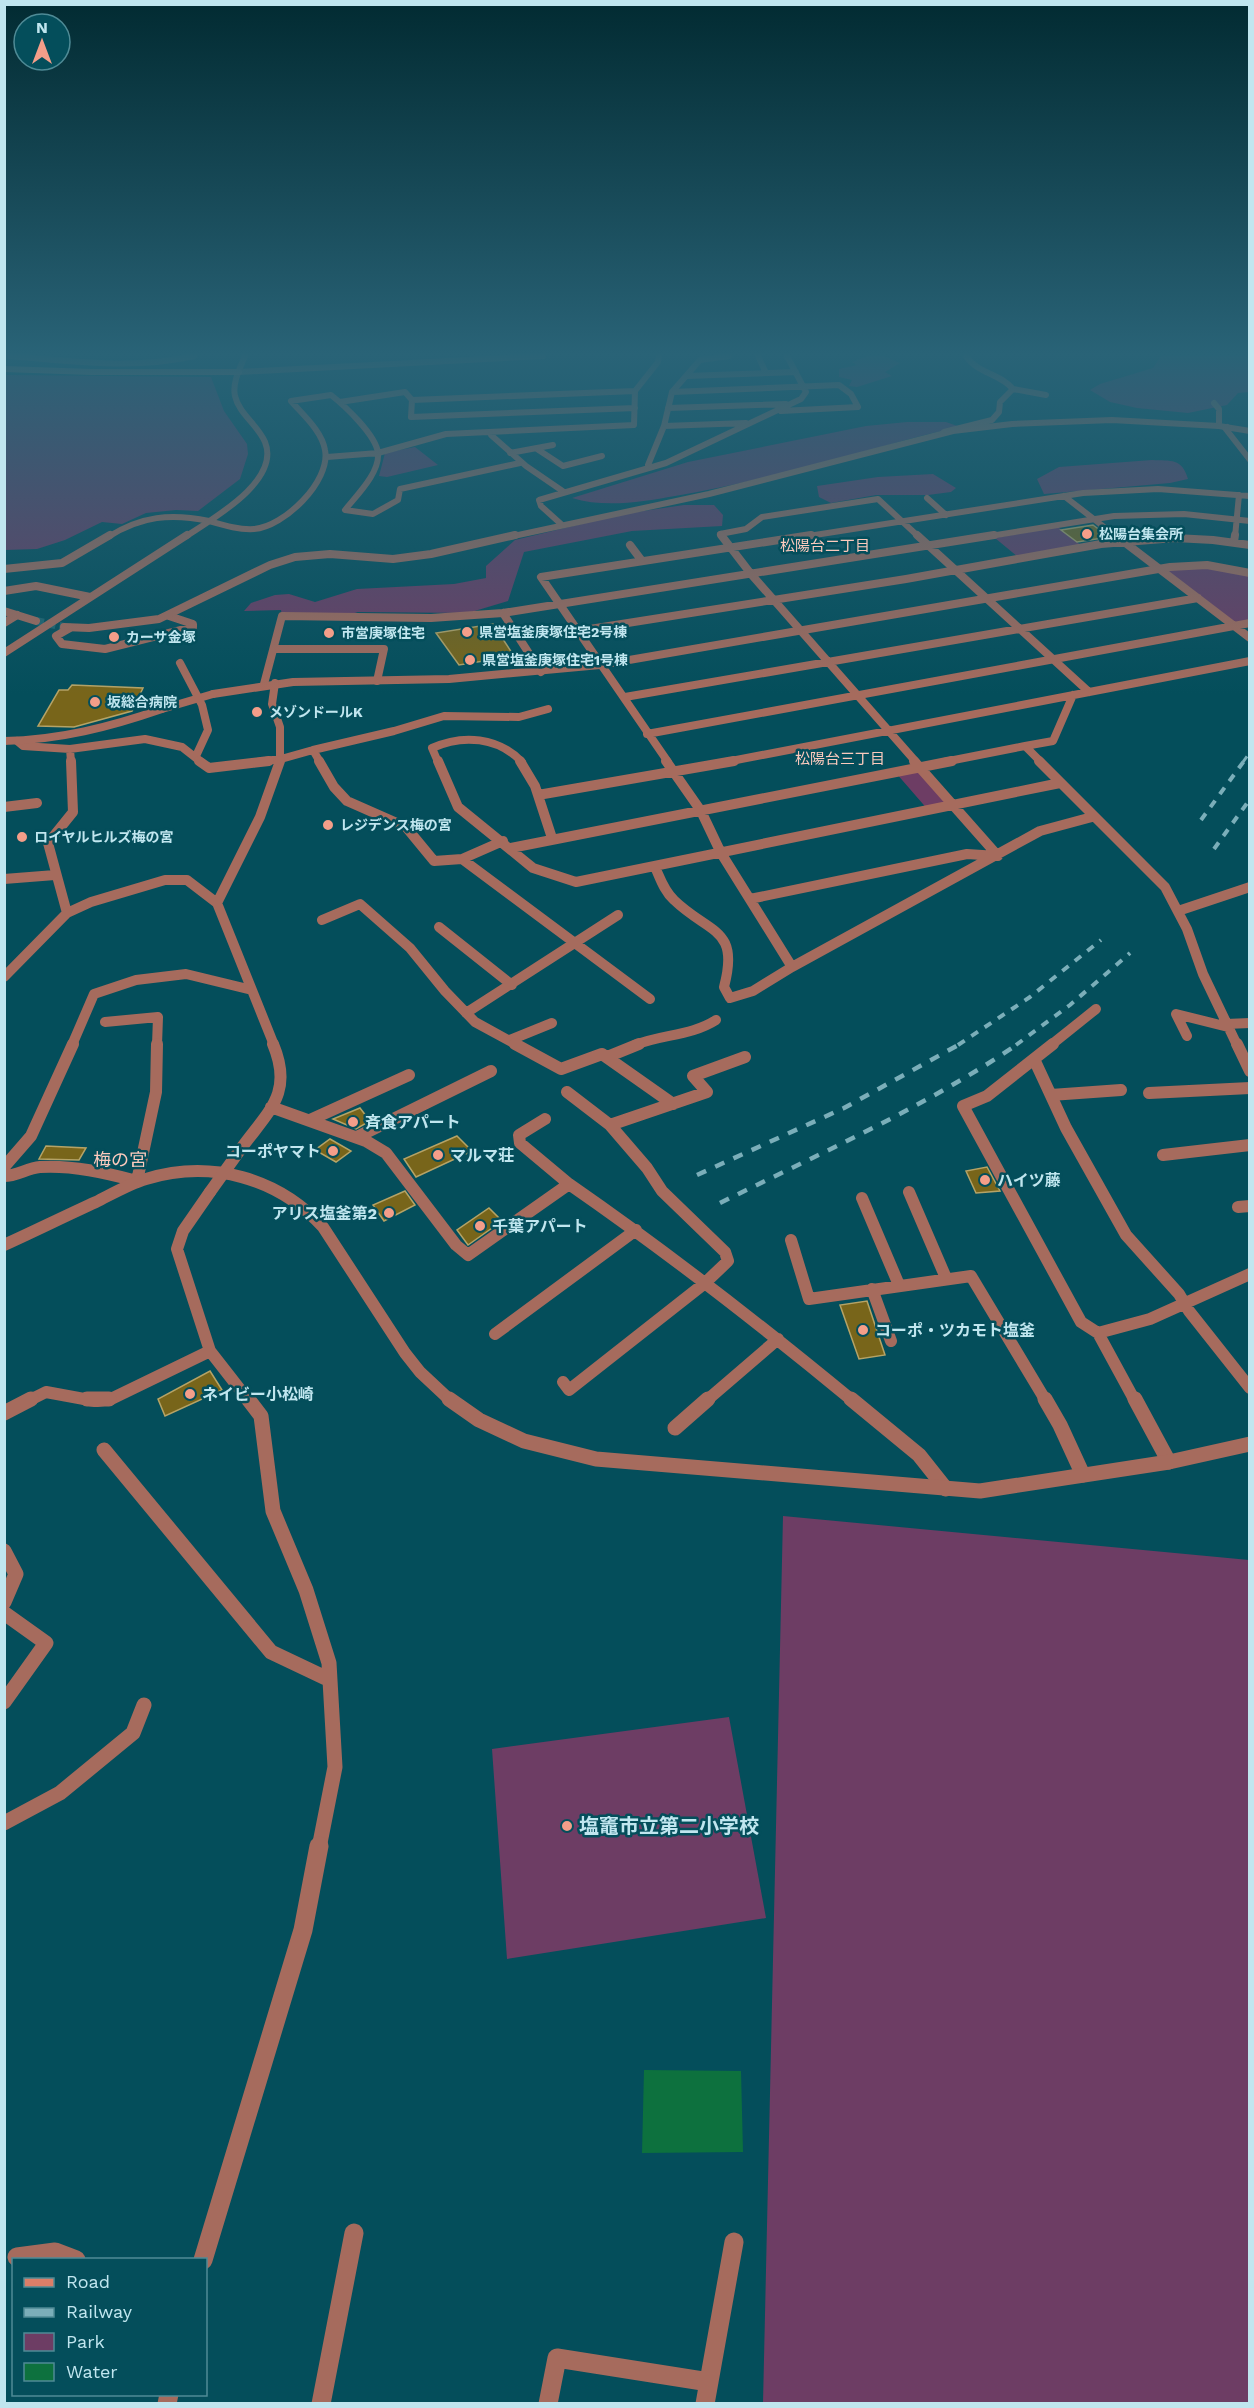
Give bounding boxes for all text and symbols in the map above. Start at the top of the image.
north arrow [12,12,72,72]
text: N [36,18,48,37]
place label: 松陽台集会所 [1099,526,1183,542]
marker: 松陽台集会所 [1080,527,1094,541]
district label: 松陽台二丁目 [780,537,870,555]
place label: 県営塩釜庚塚住宅2号棟 [479,624,627,640]
place label: 市営庚塚住宅 [341,625,425,641]
marker: 県営塩釜庚塚住宅2号棟 [460,625,474,639]
marker: 市営庚塚住宅 [322,626,336,640]
place label: カーサ金塚 [126,629,196,645]
marker: カーサ金塚 [107,630,121,644]
place label: 県営塩釜庚塚住宅1号棟 [482,652,628,668]
marker: 県営塩釜庚塚住宅1号棟 [463,653,477,667]
place label: 坂総合病院 [107,694,177,710]
marker: 坂総合病院 [88,695,102,709]
place label: メゾンドールK [269,704,363,720]
marker: メゾンドールK [250,705,264,719]
district label: 松陽台三丁目 [795,750,885,768]
place label: レジデンス梅の宮 [340,817,452,833]
marker: レジデンス梅の宮 [321,818,335,832]
place label: ロイヤルヒルズ梅の宮 [34,829,174,845]
marker: ロイヤルヒルズ梅の宮 [15,830,29,844]
place label: 斉食アパート [365,1113,461,1132]
marker: 斉食アパート [346,1115,360,1129]
place label: コーポヤマト [225,1142,321,1161]
marker: コーポヤマト [326,1144,340,1158]
place label: マルマ荘 [450,1146,514,1165]
marker: マルマ荘 [431,1148,445,1162]
district label: 梅の宮 [93,1149,147,1170]
place label: ハイツ藤 [997,1171,1061,1190]
marker: ハイツ藤 [978,1173,992,1187]
place label: アリス塩釜第2 [271,1204,377,1223]
marker: アリス塩釜第2 [382,1206,396,1220]
place label: 千葉アパート [492,1217,588,1236]
marker: 千葉アパート [473,1219,487,1233]
place label: コーポ・ツカモト塩釜 [875,1321,1035,1340]
marker: コーポ・ツカモト塩釜 [856,1323,870,1337]
place label: ネイビー小松崎 [202,1385,314,1404]
marker: ネイビー小松崎 [183,1387,197,1401]
place label: 塩竈市立第二小学校 [579,1814,759,1838]
marker: 塩竈市立第二小学校 [560,1819,574,1833]
legend [12,2258,207,2396]
text: Road [66,2271,110,2292]
text: Railway [66,2301,133,2322]
text: Park [66,2331,105,2352]
text: Water [66,2361,118,2382]

